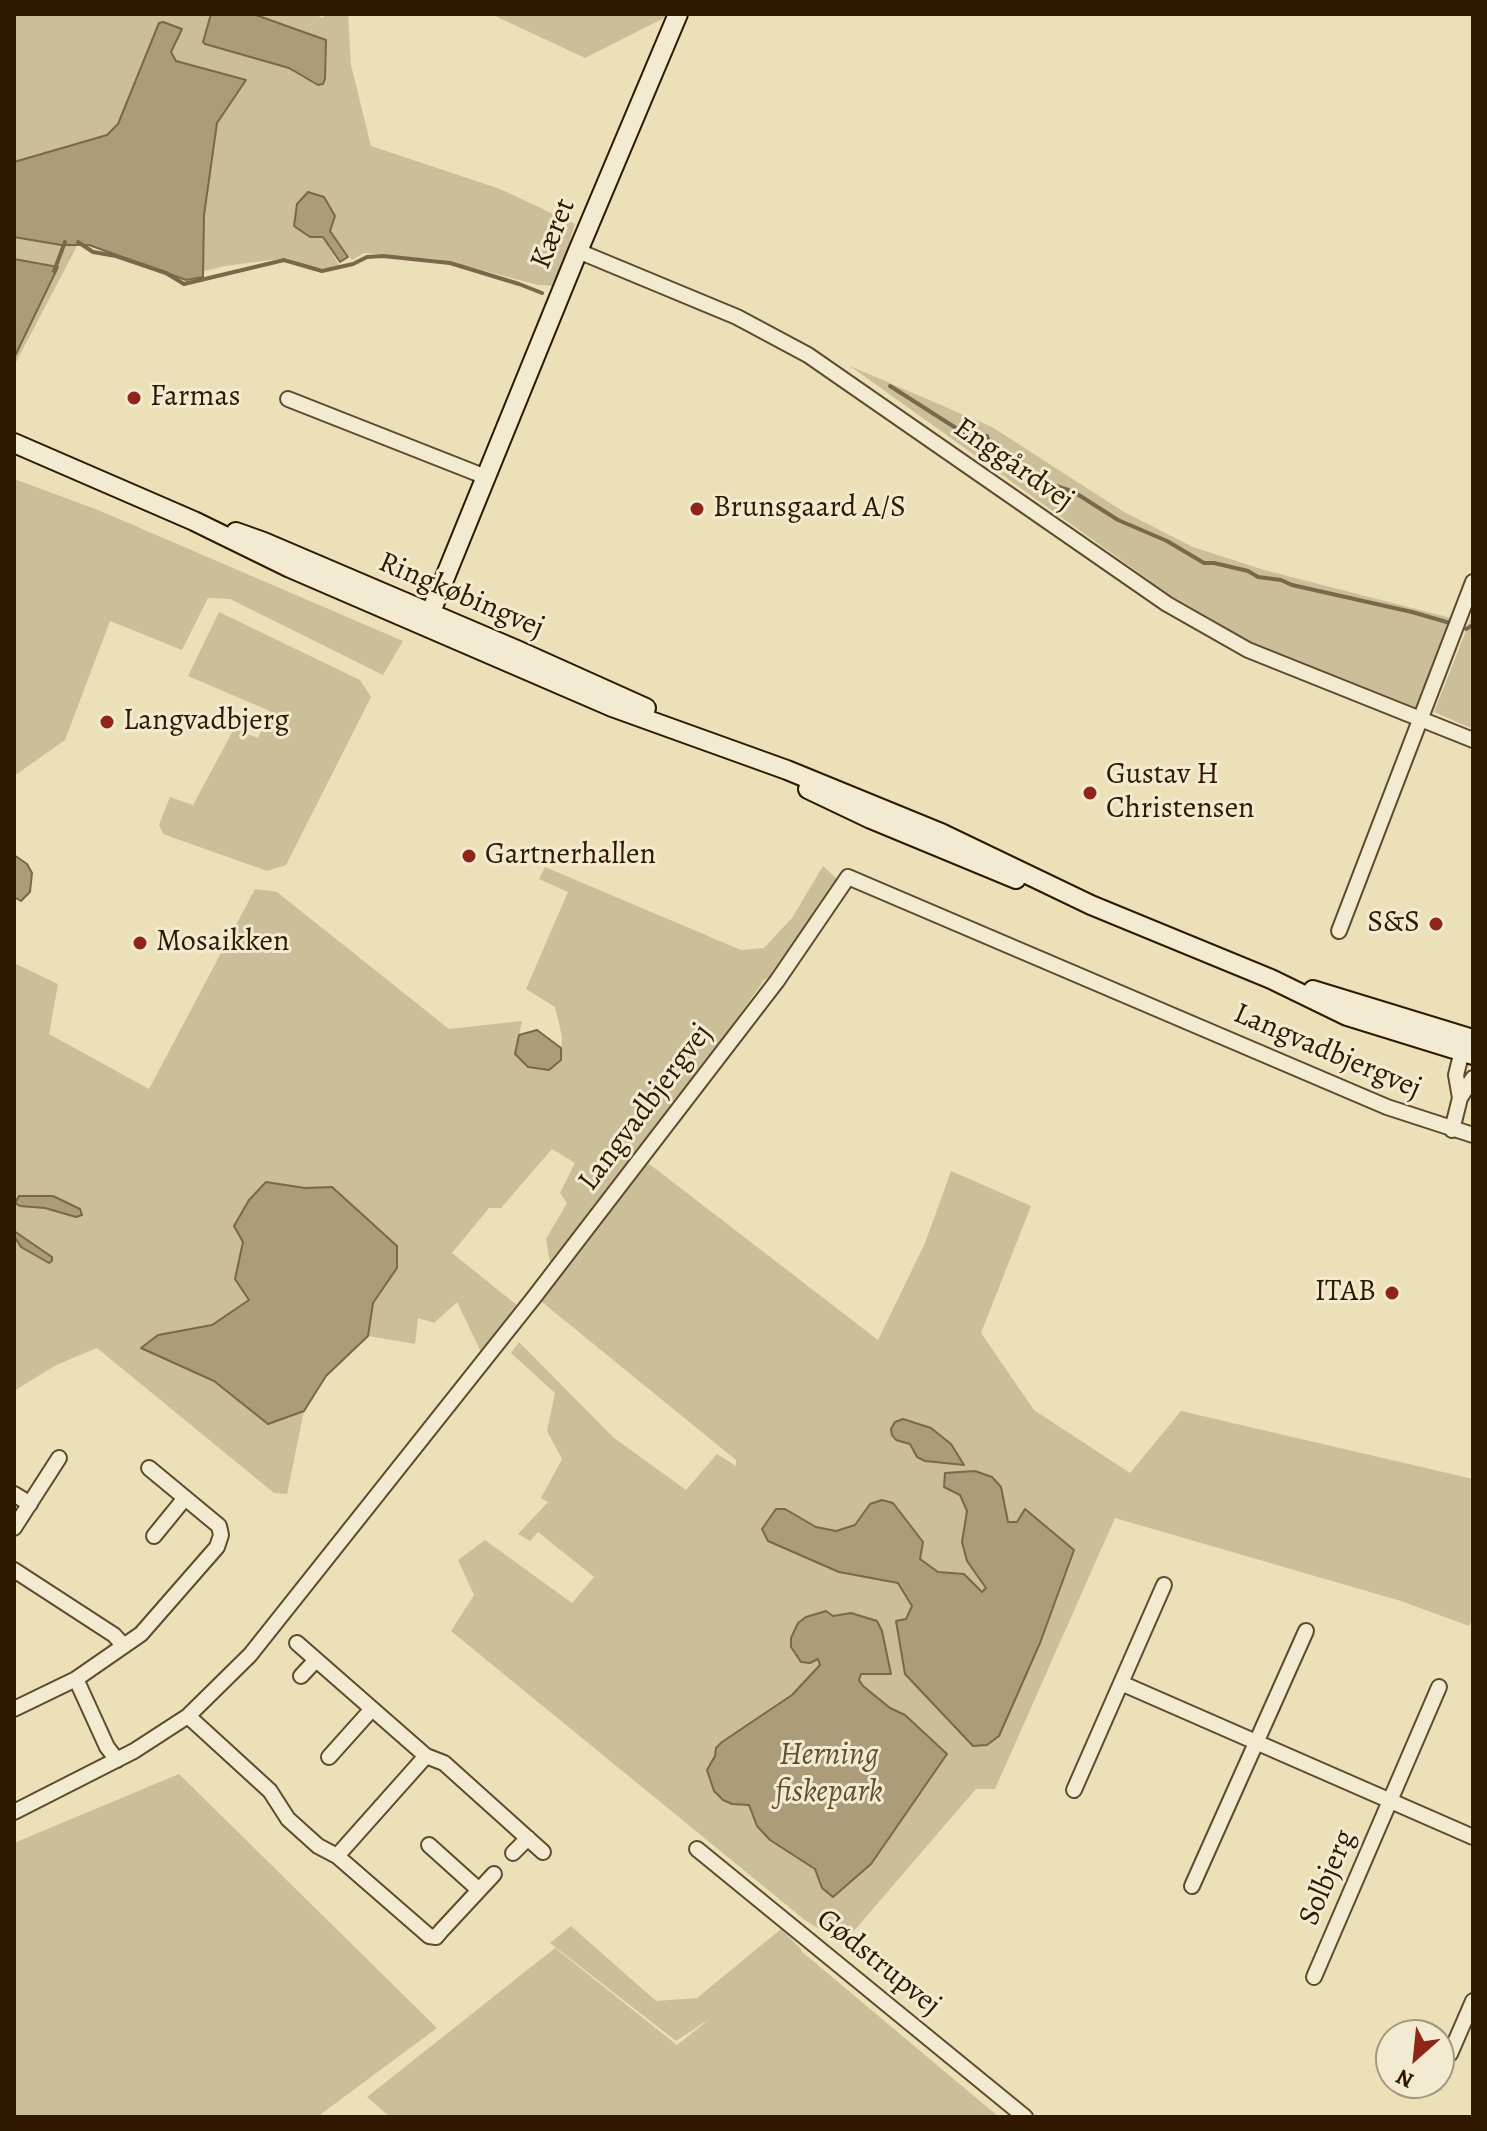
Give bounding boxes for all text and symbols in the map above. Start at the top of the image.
street label: Kæret [524,194,584,274]
place label: Farmas [150,380,241,416]
marker: Farmas [125,389,143,407]
street label: Enggårdvej [946,411,1080,519]
place label: Brunsgaard A/S [713,491,906,527]
marker: Brunsgaard A/S [688,500,706,518]
street label: Ringkøbingvej [373,545,549,647]
place label: Langvadbjerg [123,704,289,740]
marker: Langvadbjerg [98,713,116,731]
place label: Gustav H Christensen [1106,758,1255,828]
marker: Gustav H Christensen [1081,784,1099,802]
place label: Gartnerhallen [485,838,656,874]
marker: Gartnerhallen [460,847,478,865]
place label: S&S [1367,906,1420,942]
marker: S&S [1427,915,1445,933]
place label: Mosaikken [156,925,289,961]
marker: Mosaikken [131,934,149,952]
street label: Langvadbjergvej [1228,996,1426,1108]
street label: Langvadbjergvej [571,1017,721,1199]
place label: ITAB [1315,1275,1376,1311]
marker: ITAB [1383,1284,1401,1302]
water label: Herning fiskepark [775,1737,883,1812]
street label: Solbjerg [1292,1825,1364,1931]
street label: Gødstrupvej [809,1902,947,2024]
north arrow [1375,2019,1455,2099]
text: N [1391,2062,1419,2096]

